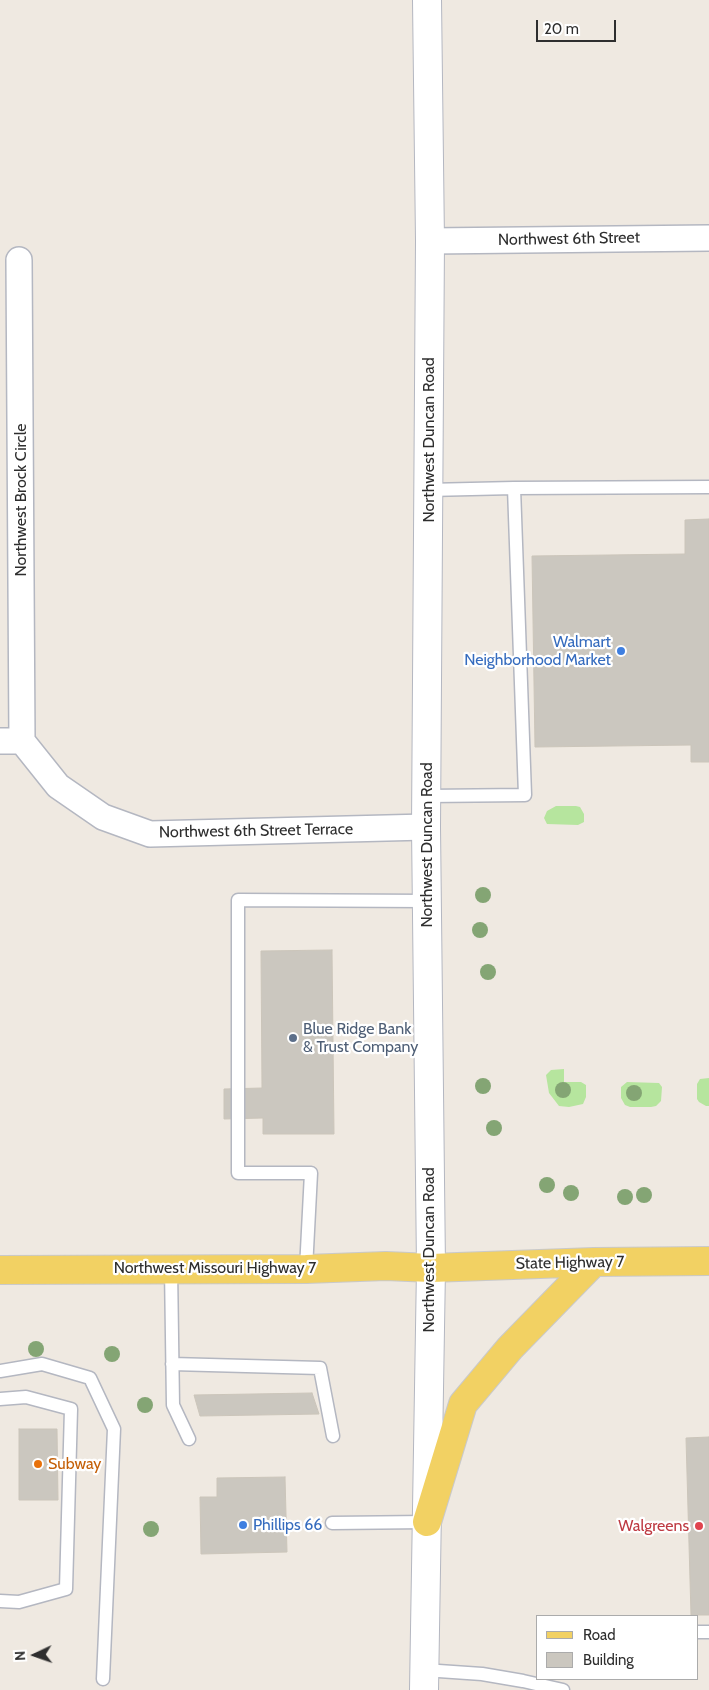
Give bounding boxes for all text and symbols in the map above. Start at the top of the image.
scale bar [539,10,619,42]
text: 20 m [544,20,579,38]
street label: Northwest 6th Street [498,228,640,250]
street label: Northwest Duncan Road [419,357,439,523]
street label: Northwest Brock Circle [11,423,31,577]
place label: Walmart Neighborhood Market [464,632,611,670]
marker: Walmart Neighborhood Market [615,645,627,657]
street label: Northwest Duncan Road [417,762,437,928]
street label: Northwest 6th Street Terrace [159,820,353,842]
place label: Blue Ridge Bank & Trust Company [303,1019,418,1057]
marker: Blue Ridge Bank & Trust Company [287,1032,299,1044]
street label: Northwest Duncan Road [419,1167,439,1333]
street label: State Highway 7 [515,1252,625,1274]
street label: Northwest Missouri Highway 7 [114,1258,316,1278]
place label: Subway [48,1454,101,1474]
marker: Subway [32,1458,44,1470]
place label: Phillips 66 [253,1515,322,1535]
place label: Walgreens [618,1516,689,1536]
marker: Phillips 66 [237,1519,249,1531]
marker: Walgreens [693,1520,705,1532]
legend [536,1615,699,1680]
text: Road [583,1626,616,1644]
north arrow [10,1630,60,1680]
text: N [11,1650,29,1661]
text: Building [583,1651,634,1669]

